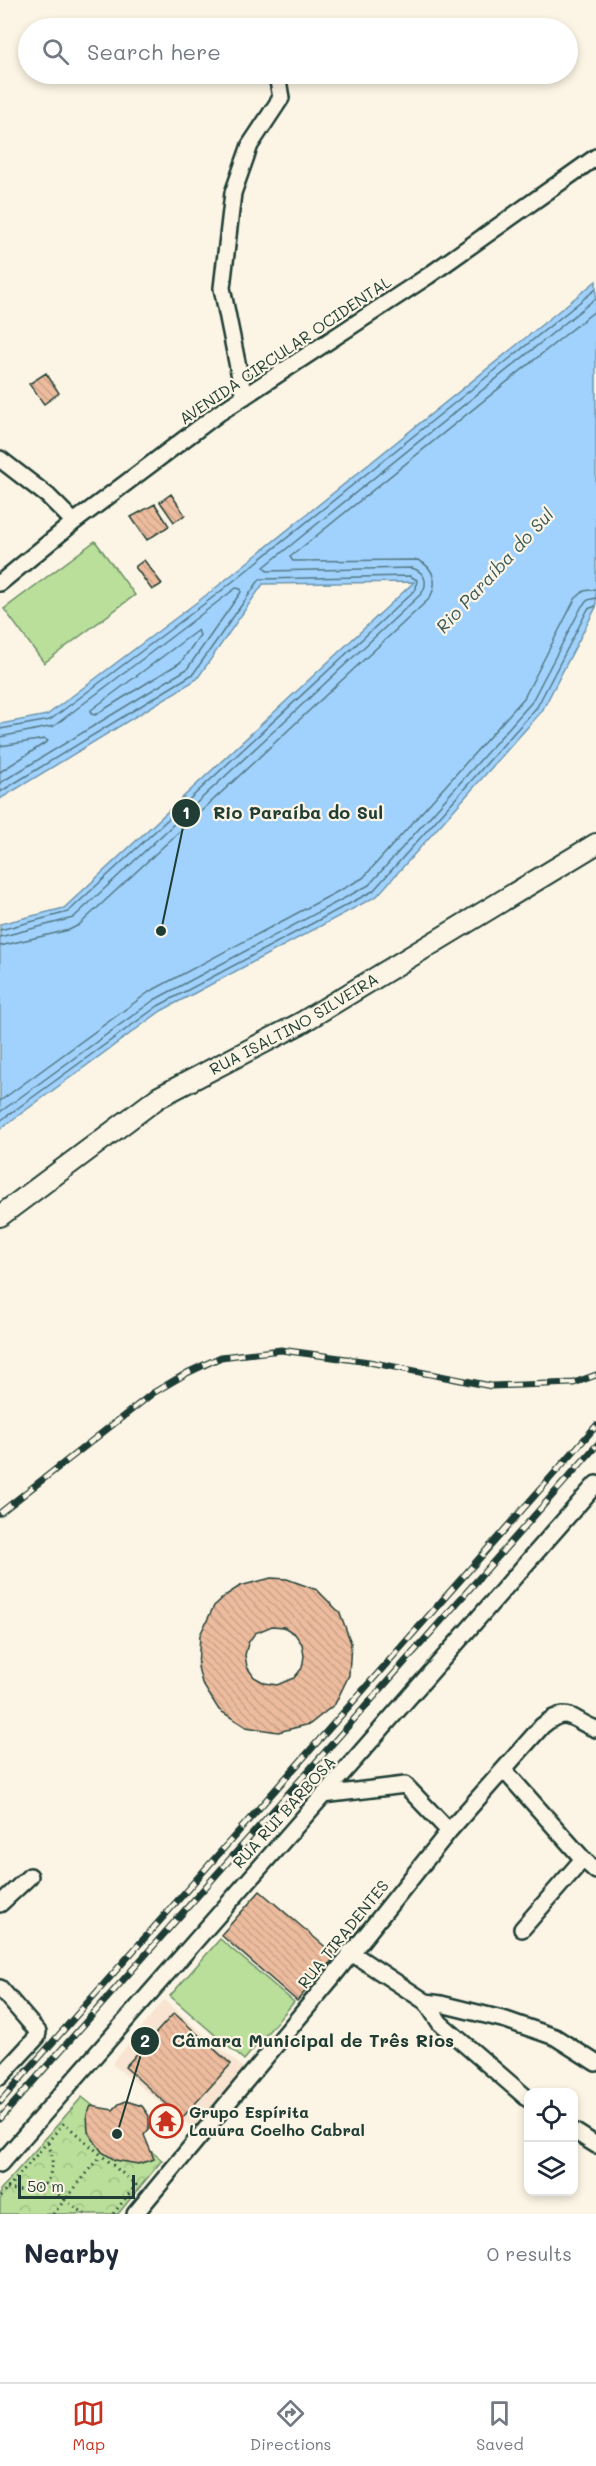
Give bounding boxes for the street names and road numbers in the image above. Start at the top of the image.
street label: AVENIDA CIRCULAR OCIDENTAL [175,270,395,429]
street label: RUA ISALTINO SILVEIRA [205,968,382,1079]
street label: RUA RUI BARBOSA [228,1751,340,1872]
street label: RUA TIRADENTES [292,1875,393,1992]

